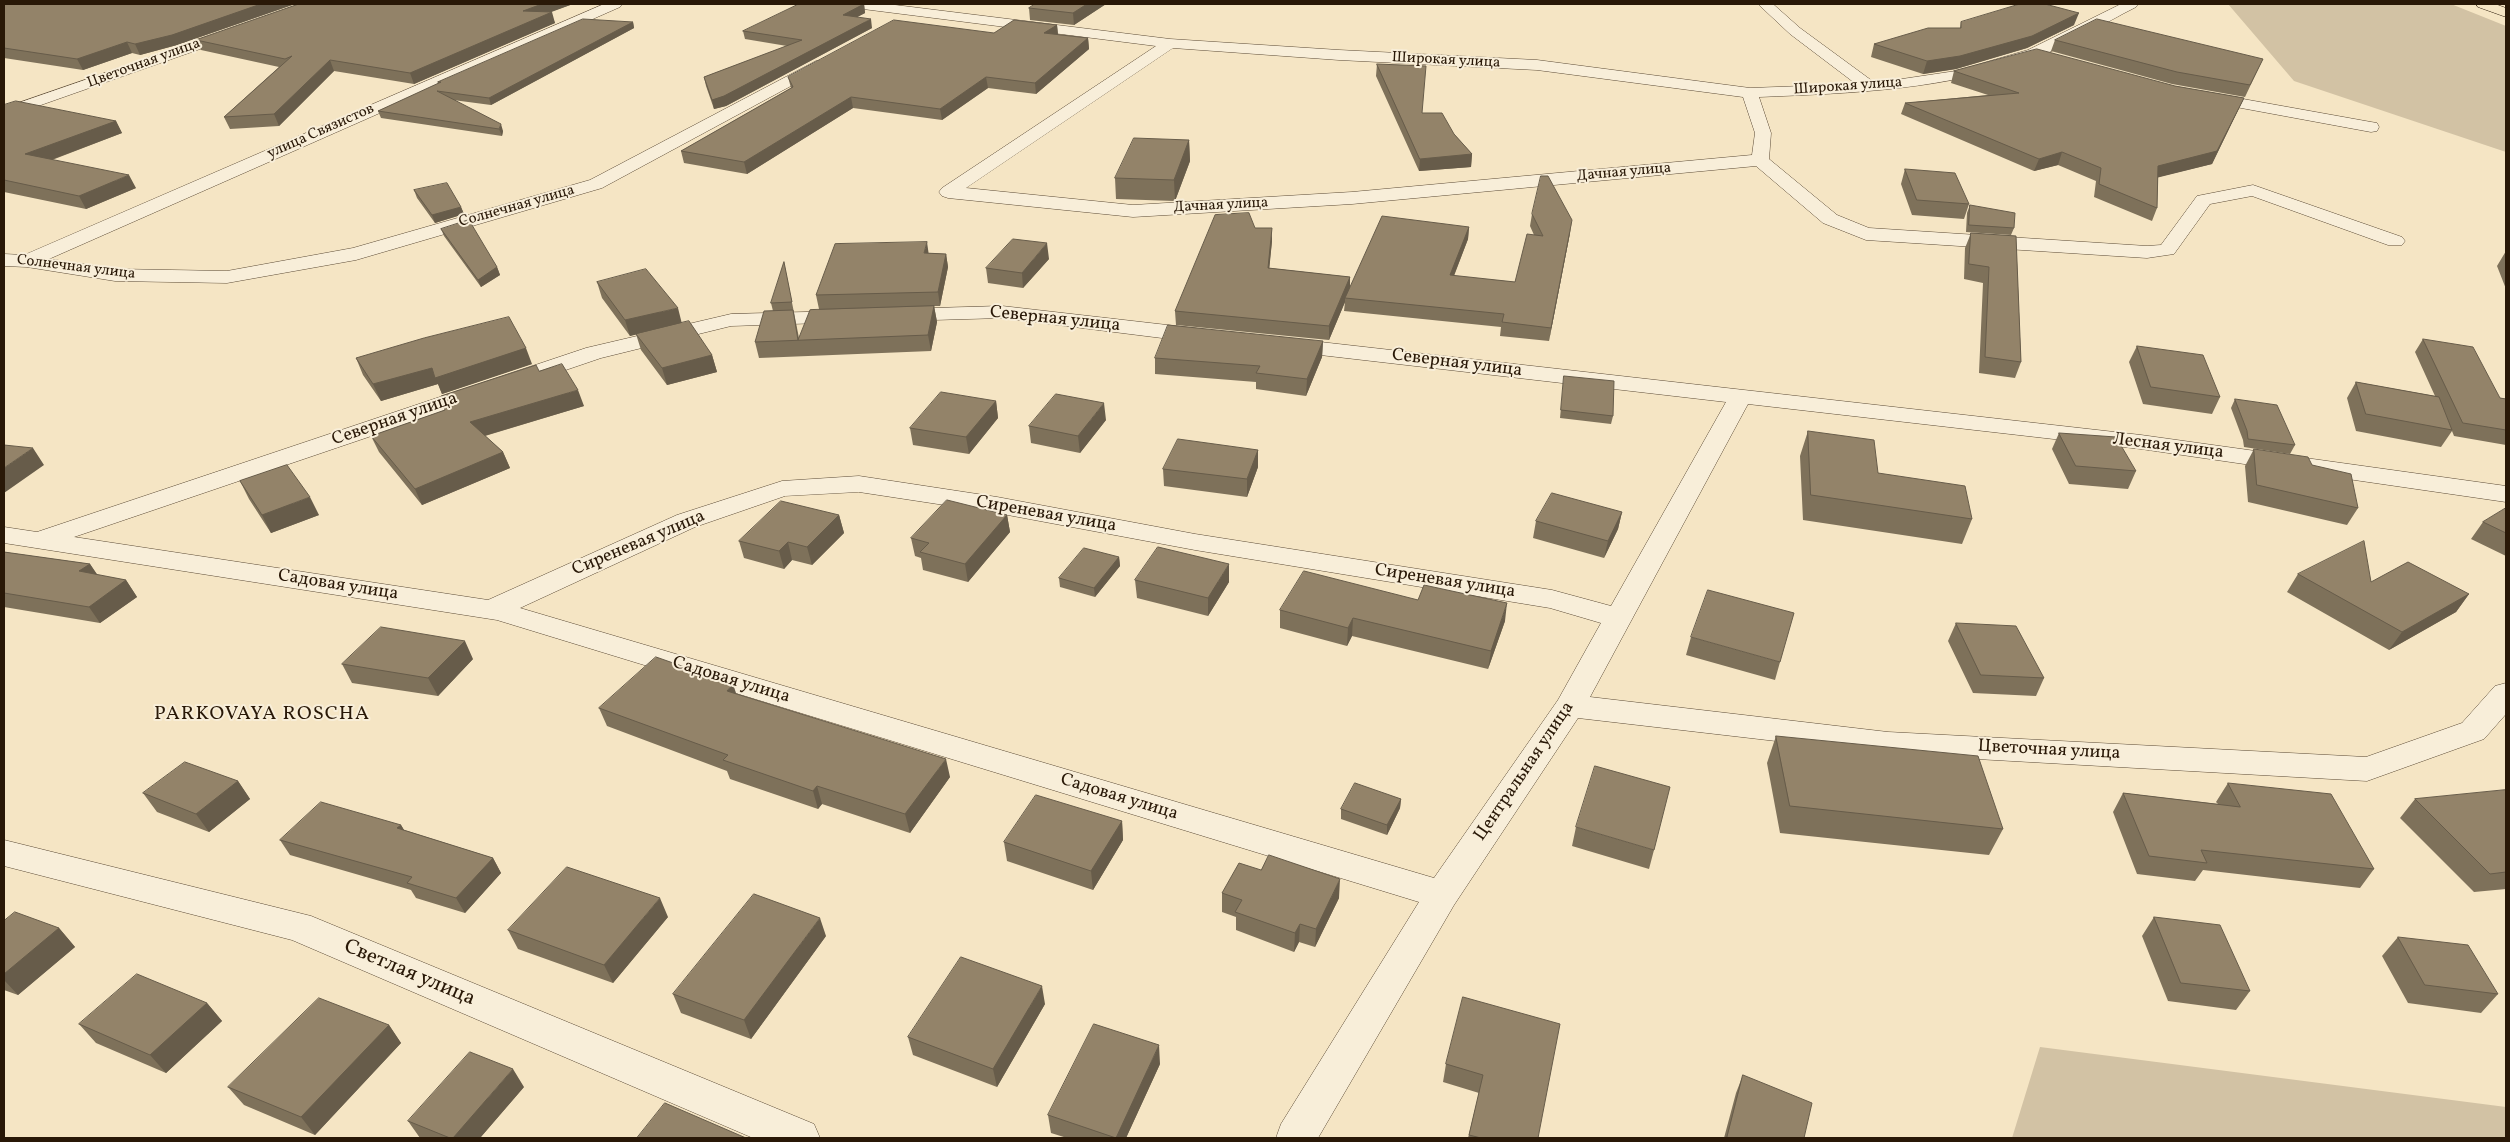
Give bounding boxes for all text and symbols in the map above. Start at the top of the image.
street label: Цветочная улица [85,35,203,93]
street label: Широкая улица [1391,49,1501,73]
street label: Широкая улица [1793,74,1903,100]
street label: улица Связистов [265,100,377,164]
street label: Дачная улица [1576,160,1672,186]
street label: Солнечная улица [457,182,577,232]
street label: Дачная улица [1173,195,1269,217]
street label: Солнечная улица [16,252,136,284]
street label: Северная улица [989,302,1121,338]
street label: Северная улица [1391,345,1523,383]
street label: Северная улица [329,388,461,452]
street label: Лесная улица [2111,429,2225,465]
street label: Сиреневая улица [974,492,1118,538]
street label: Сиреневая улица [569,506,709,582]
street label: Сиреневая улица [1373,560,1517,604]
street label: Садовая улица [276,566,400,606]
street label: Садовая улица [670,653,792,709]
street label: Центральная улица [1470,698,1580,846]
district label: PARKOVAYA ROSCHA [152,703,372,727]
street label: Цветочная улица [1977,736,2121,766]
street label: Садовая улица [1058,770,1180,826]
street label: Светлая улица [340,935,478,1013]

